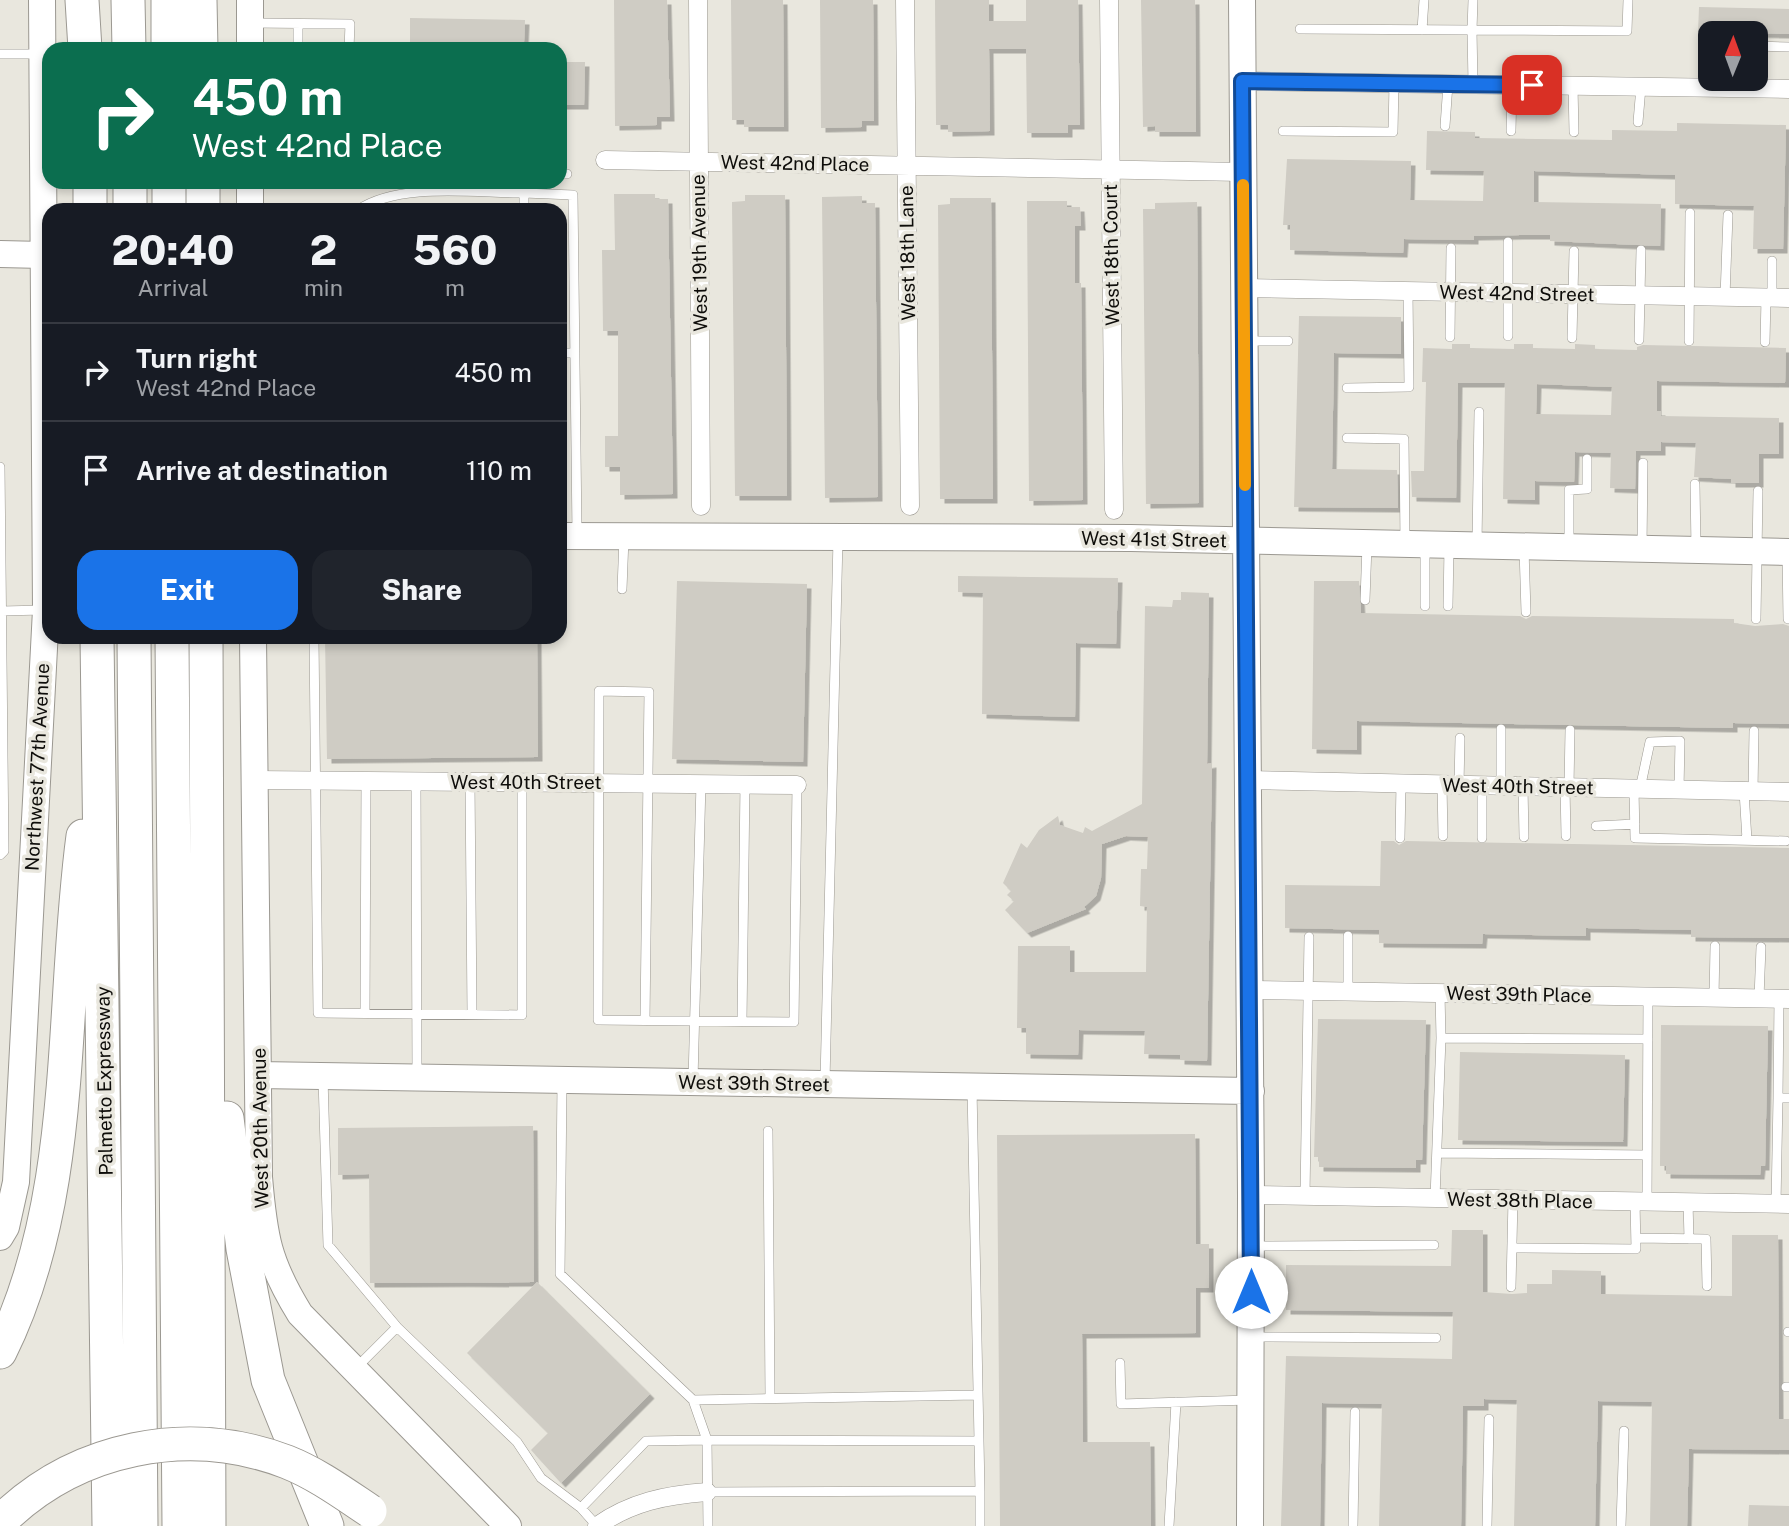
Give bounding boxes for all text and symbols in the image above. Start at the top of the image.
north arrow [1698,21,1768,91]
map controls [1698,21,1768,91]
pin [1502,55,1562,115]
icon: arrive [1513,66,1551,104]
text: 450 m [192,68,343,126]
icon: right [77,70,168,161]
text: West 42nd Place [192,127,443,164]
street label: West 42nd Place [720,151,870,175]
street label: West 19th Avenue [687,174,711,332]
street label: West 18th Court [1099,184,1123,326]
street label: West 18th Lane [895,185,919,321]
text: 20:40 [111,225,234,274]
text: 2 [310,225,337,274]
text: 560 [412,225,498,274]
text: Arrival [137,274,208,301]
text: min [304,274,343,301]
text: m [445,274,465,301]
street label: West 42nd Street [1439,281,1595,305]
text: Turn right [136,343,258,374]
icon: right [77,353,115,391]
text: 450 m [455,357,532,388]
text: West 42nd Place [136,374,316,401]
icon: arrive [77,451,115,489]
text: Arrive at destination [136,455,388,486]
text: 110 m [466,455,532,486]
street label: West 41st Street [1081,527,1227,551]
button: Exit [77,550,298,630]
button: Share [312,550,532,630]
street label: Northwest 77th Avenue [21,662,53,872]
street label: West 40th Street [450,771,602,793]
street label: West 40th Street [1442,774,1594,798]
street label: West 39th Place [1446,982,1592,1006]
street label: Palmetto Expressway [91,986,117,1176]
street label: West 20th Avenue [248,1048,272,1208]
street label: West 39th Street [678,1071,830,1095]
street label: West 38th Place [1447,1188,1593,1212]
position arrow [1214,1255,1288,1329]

